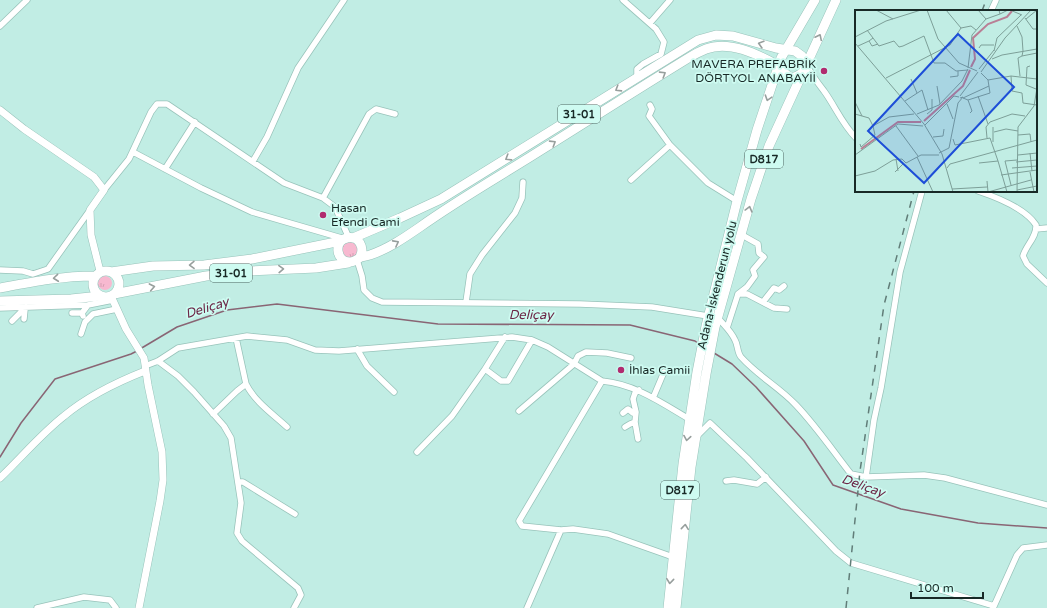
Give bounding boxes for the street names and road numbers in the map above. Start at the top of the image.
road number: 31-01 [558,105,600,123]
road number: D817 [745,150,783,168]
street label: Adana-İskenderun yolu [694,219,740,351]
road number: 31-01 [210,264,252,282]
road number: D817 [661,481,699,499]

